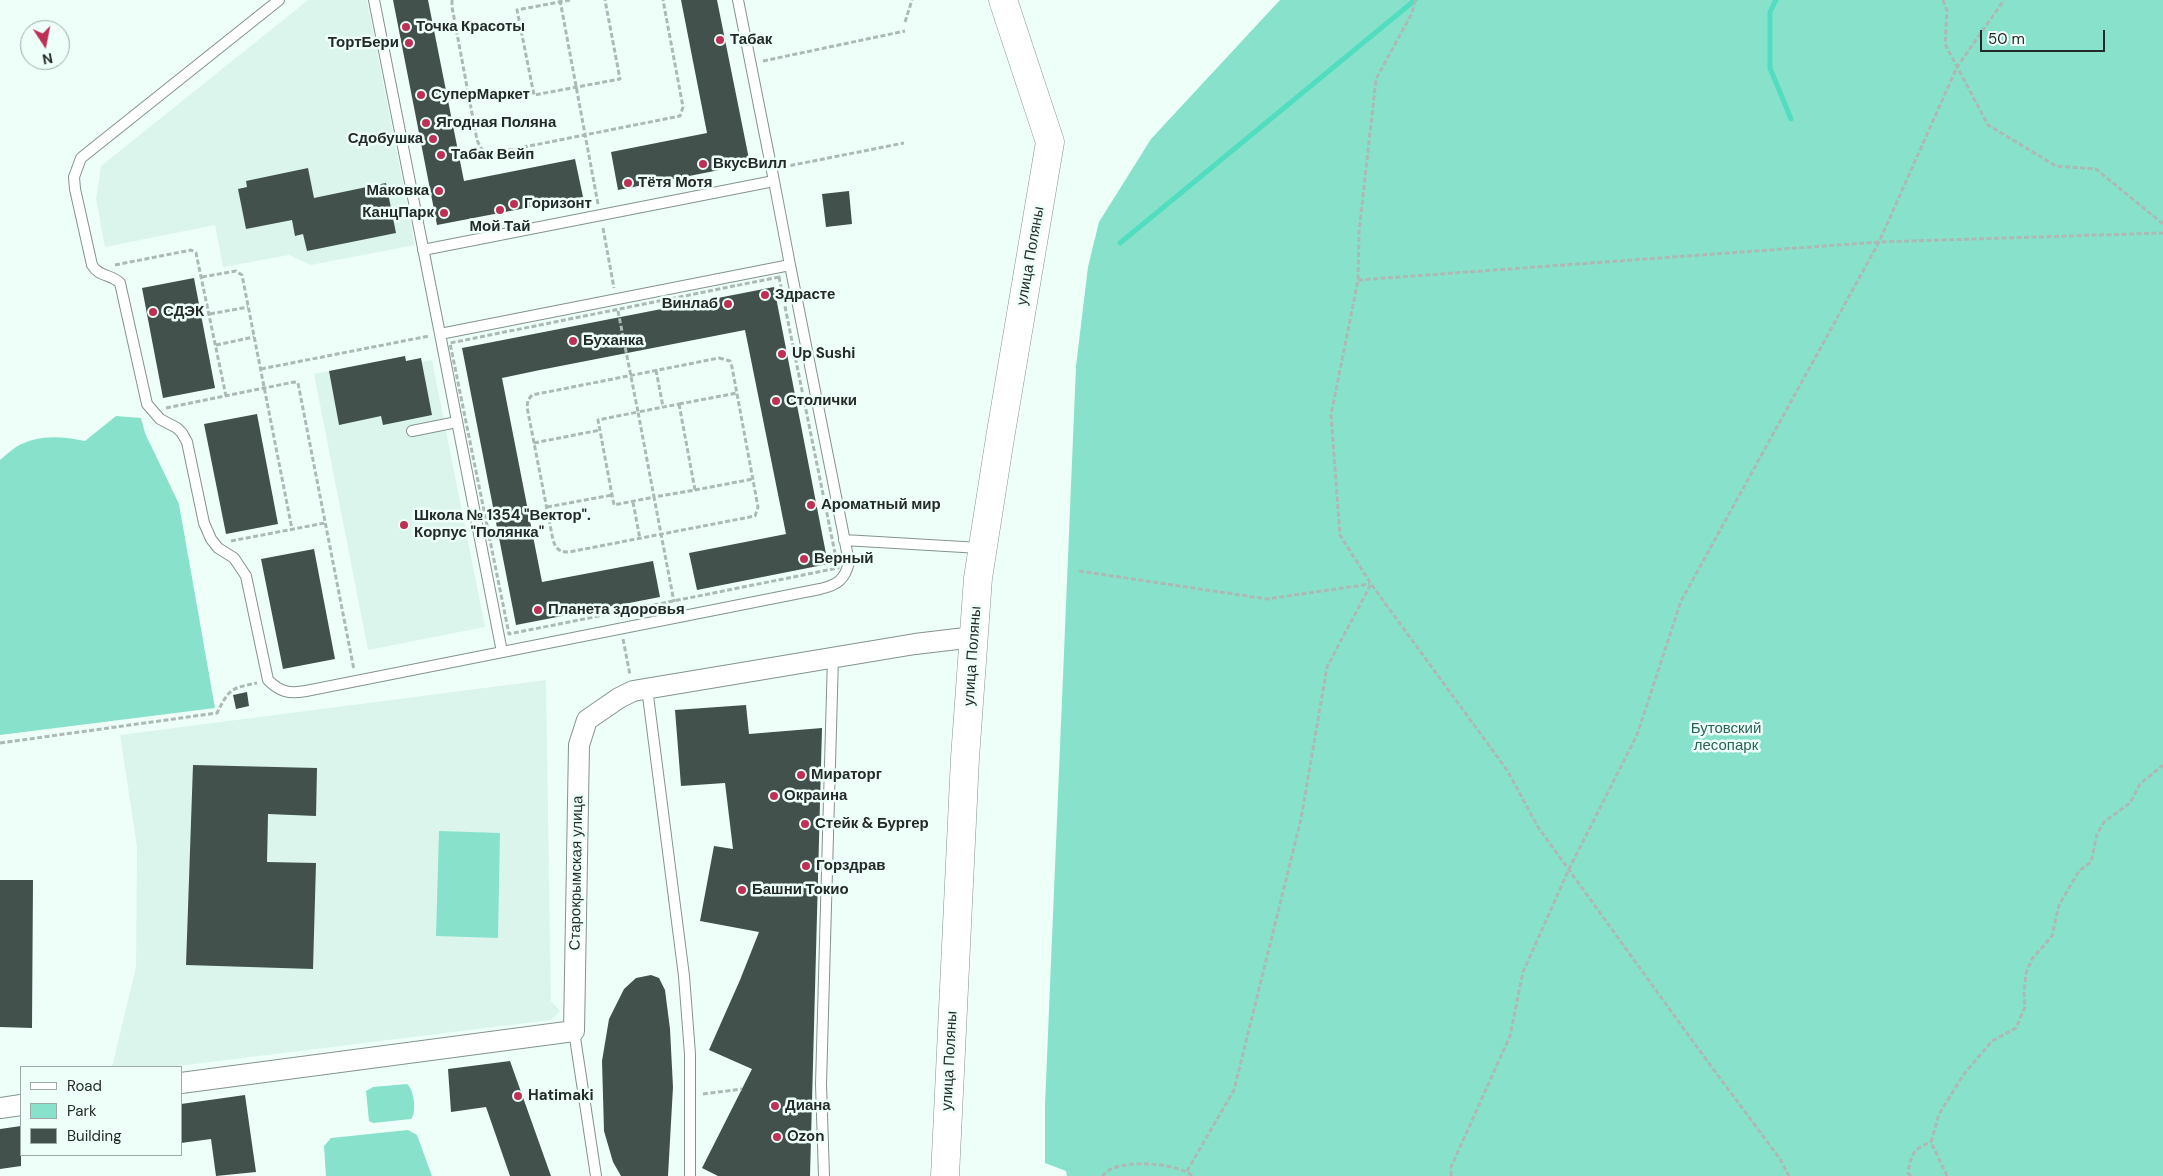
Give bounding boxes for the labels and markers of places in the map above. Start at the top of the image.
place label: Точка Красоты [416,18,525,36]
marker: Точка Красоты [400,21,412,33]
place label: Табак [730,31,772,49]
place label: ТортБери [328,34,399,52]
marker: Табак [714,34,726,46]
marker: ТортБери [403,37,415,49]
place label: СуперМаркет [431,86,530,104]
marker: СуперМаркет [415,89,427,101]
place label: Ягодная Поляна [436,114,556,132]
marker: Ягодная Поляна [420,117,432,129]
place label: Сдобушка [348,130,423,148]
marker: Сдобушка [427,133,439,145]
place label: Табак Вейп [451,146,534,164]
marker: Табак Вейп [435,149,447,161]
place label: ВкусВилл [713,155,787,173]
marker: ВкусВилл [697,158,709,170]
place label: Тётя Мотя [638,174,713,192]
marker: Тётя Мотя [622,177,634,189]
place label: Маковка [366,182,429,200]
marker: Маковка [433,185,445,197]
place label: Горизонт [524,195,592,213]
marker: Горизонт [508,198,520,210]
place label: КанцПарк [362,204,434,222]
marker: Мой Тай [494,204,506,216]
marker: КанцПарк [438,207,450,219]
place label: Мой Тай [470,218,530,236]
place label: Здрасте [775,286,835,304]
marker: Здрасте [759,289,771,301]
place label: Винлаб [662,295,718,313]
marker: Винлаб [722,298,734,310]
place label: СДЭК [163,303,204,321]
marker: СДЭК [147,306,159,318]
place label: Буханка [583,332,644,350]
marker: Буханка [567,335,579,347]
place label: Up Sushi [792,345,855,363]
marker: Up Sushi [776,348,788,360]
place label: Столички [786,392,857,410]
marker: Столички [770,395,782,407]
place label: Ароматный мир [821,496,941,514]
marker: Ароматный мир [805,499,817,511]
place label: Школа № 1354 "Вектор". Корпус "Полянка" [414,507,591,542]
marker: Школа № 1354 "Вектор". Корпус "Полянка" [398,519,410,531]
place label: Верный [814,550,873,568]
marker: Верный [798,553,810,565]
place label: Планета здоровья [548,601,685,619]
marker: Планета здоровья [532,604,544,616]
place label: Мираторг [811,766,882,784]
marker: Мираторг [795,769,807,781]
place label: Окраина [784,787,847,805]
marker: Окраина [768,790,780,802]
place label: Стейк & Бургер [815,815,929,833]
marker: Стейк & Бургер [799,818,811,830]
place label: Горздрав [816,857,886,875]
marker: Горздрав [800,860,812,872]
place label: Башни Токио [752,881,849,899]
marker: Башни Токио [736,884,748,896]
place label: Hatimaki [528,1087,594,1105]
marker: Hatimaki [512,1090,524,1102]
place label: Диана [785,1097,831,1115]
marker: Диана [769,1100,781,1112]
place label: Ozon [787,1128,825,1146]
marker: Ozon [771,1131,783,1143]

